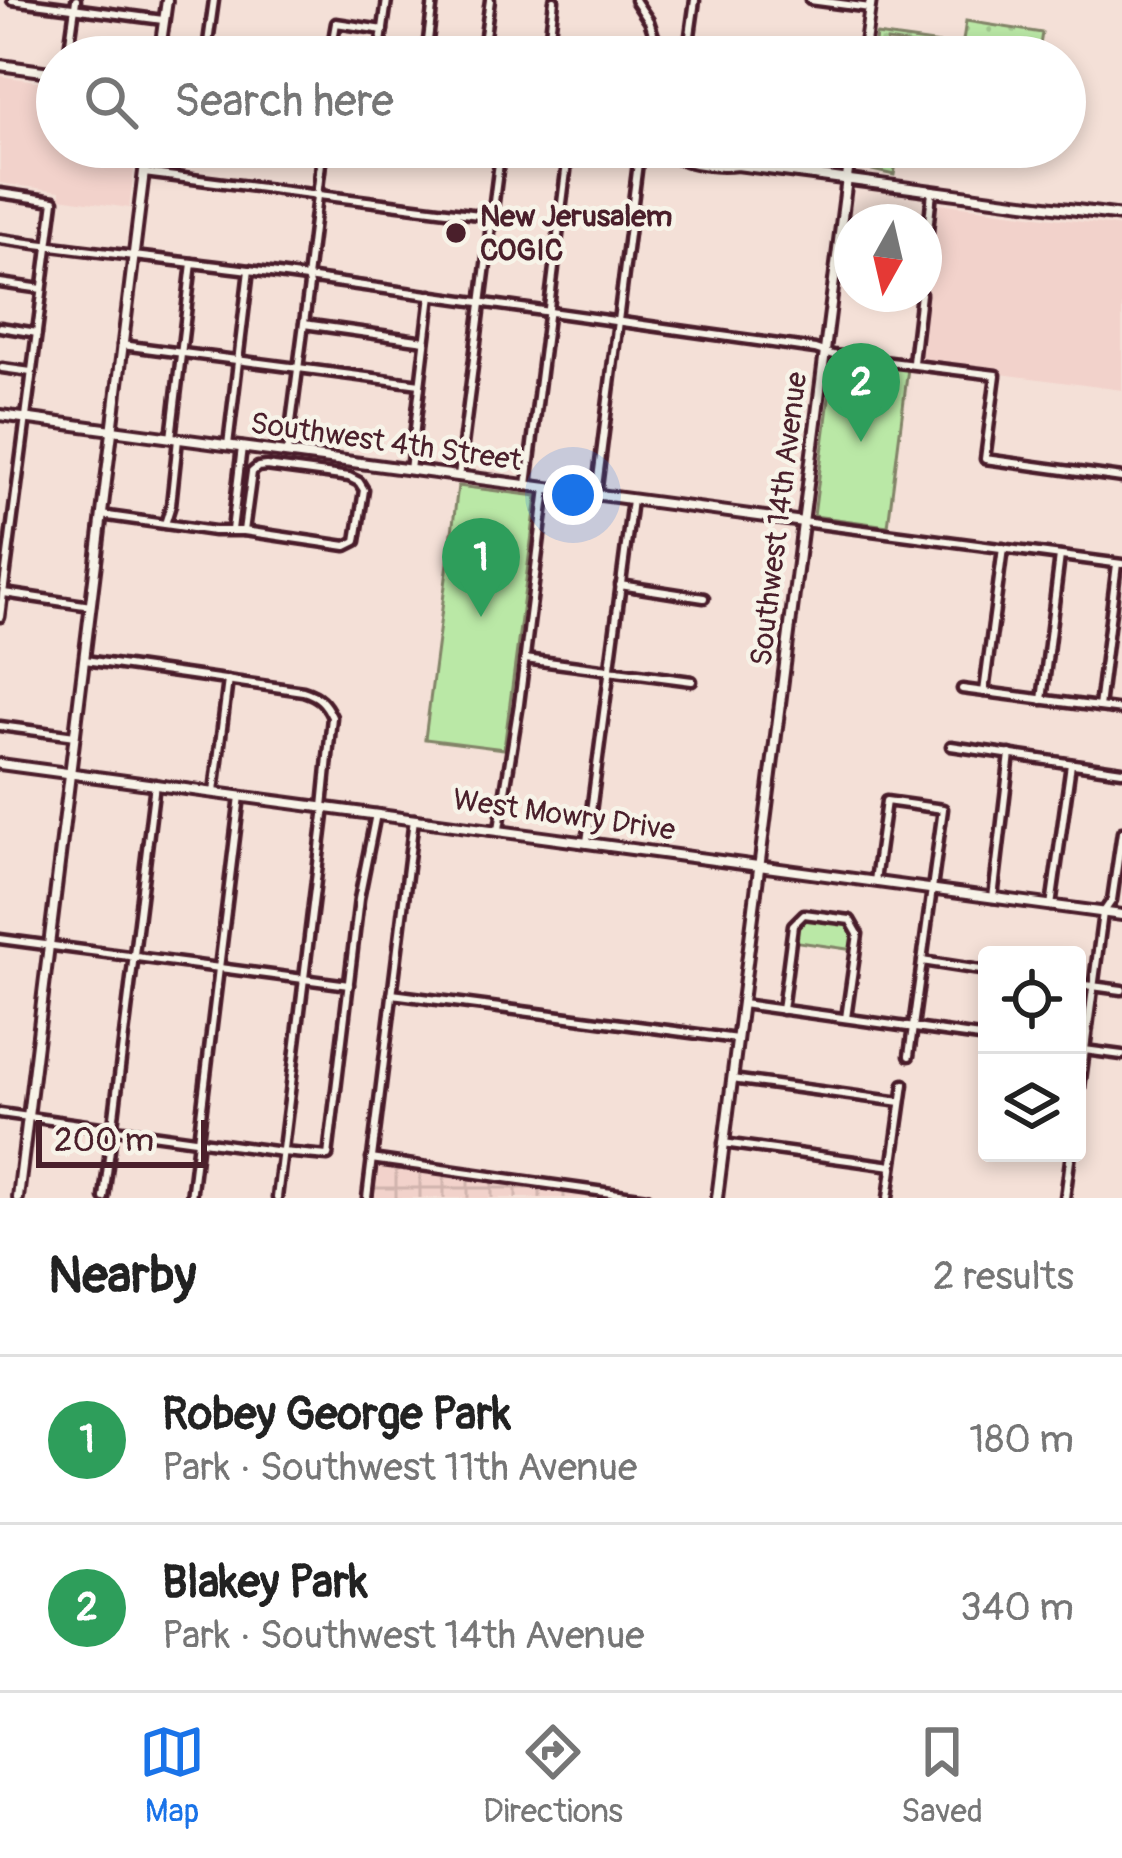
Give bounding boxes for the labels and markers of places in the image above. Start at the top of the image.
place label: New Jerusalem COGIC [480,198,672,269]
marker: New Jerusalem COGIC [443,220,469,246]
pin: 2 [822,343,900,442]
pin: 1 [442,518,520,617]

